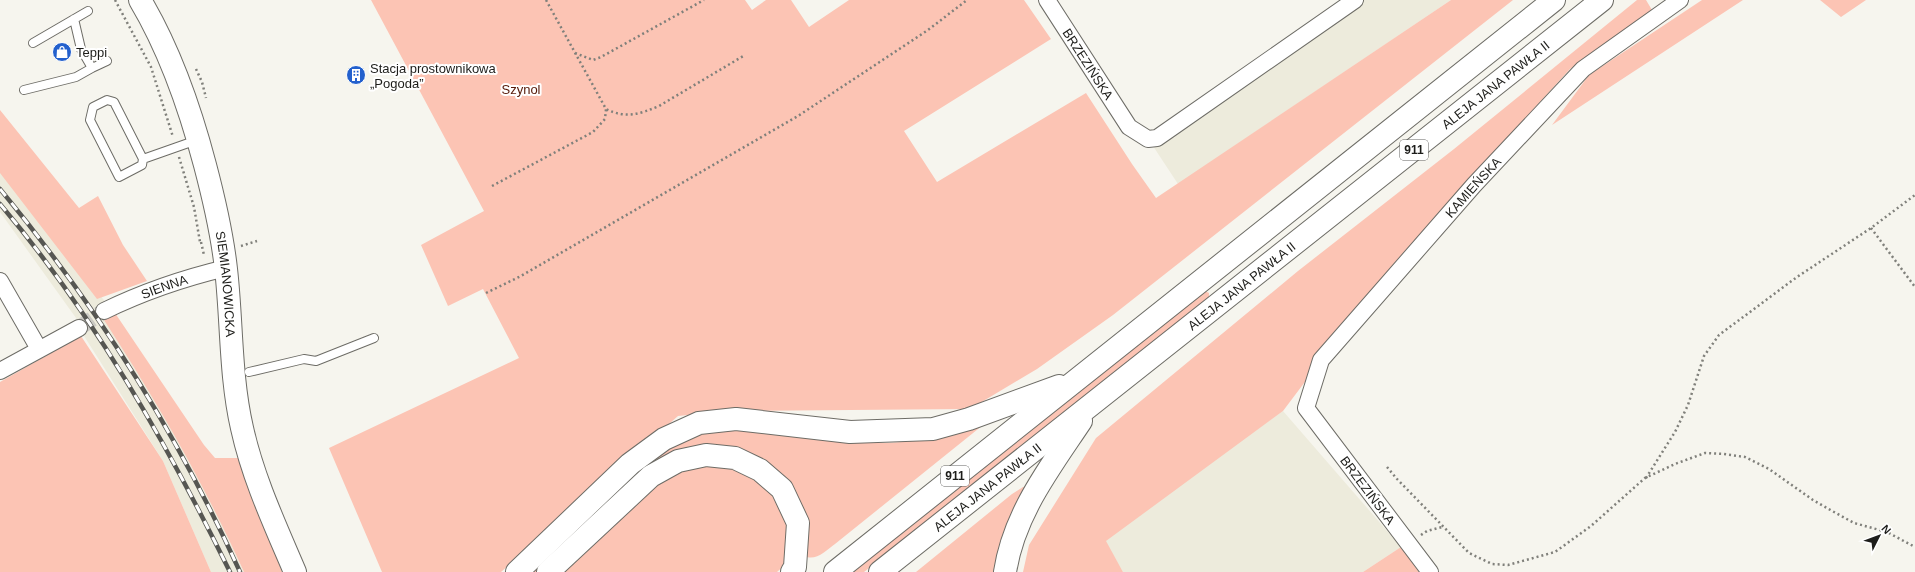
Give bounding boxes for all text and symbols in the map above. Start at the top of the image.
street label: BRZEZIŃSKA [1059,26,1116,103]
street label: ALEJA JANA PAWŁA II [1439,38,1552,132]
shop icon: Teppi [51,41,73,63]
place label: Teppi [76,45,107,60]
place label: Stacja prostownikowa „Pogoda” [370,61,496,91]
building icon: Stacja prostownikowa „Pogoda” [345,64,367,86]
park label: Szynol [501,82,541,97]
road number: 911 [1400,140,1428,160]
street label: KAMIEŃSKA [1442,154,1504,221]
street label: SIEMIANOWICKA [212,230,238,338]
street label: ALEJA JANA PAWŁA II [1185,239,1298,333]
street label: SIENNA [139,272,190,302]
street label: ALEJA JANA PAWŁA II [931,440,1045,535]
street label: BRZEZIŃSKA [1337,453,1398,528]
road number: 911 [941,466,969,486]
north arrow [1859,516,1899,556]
text: N [1879,522,1894,536]

